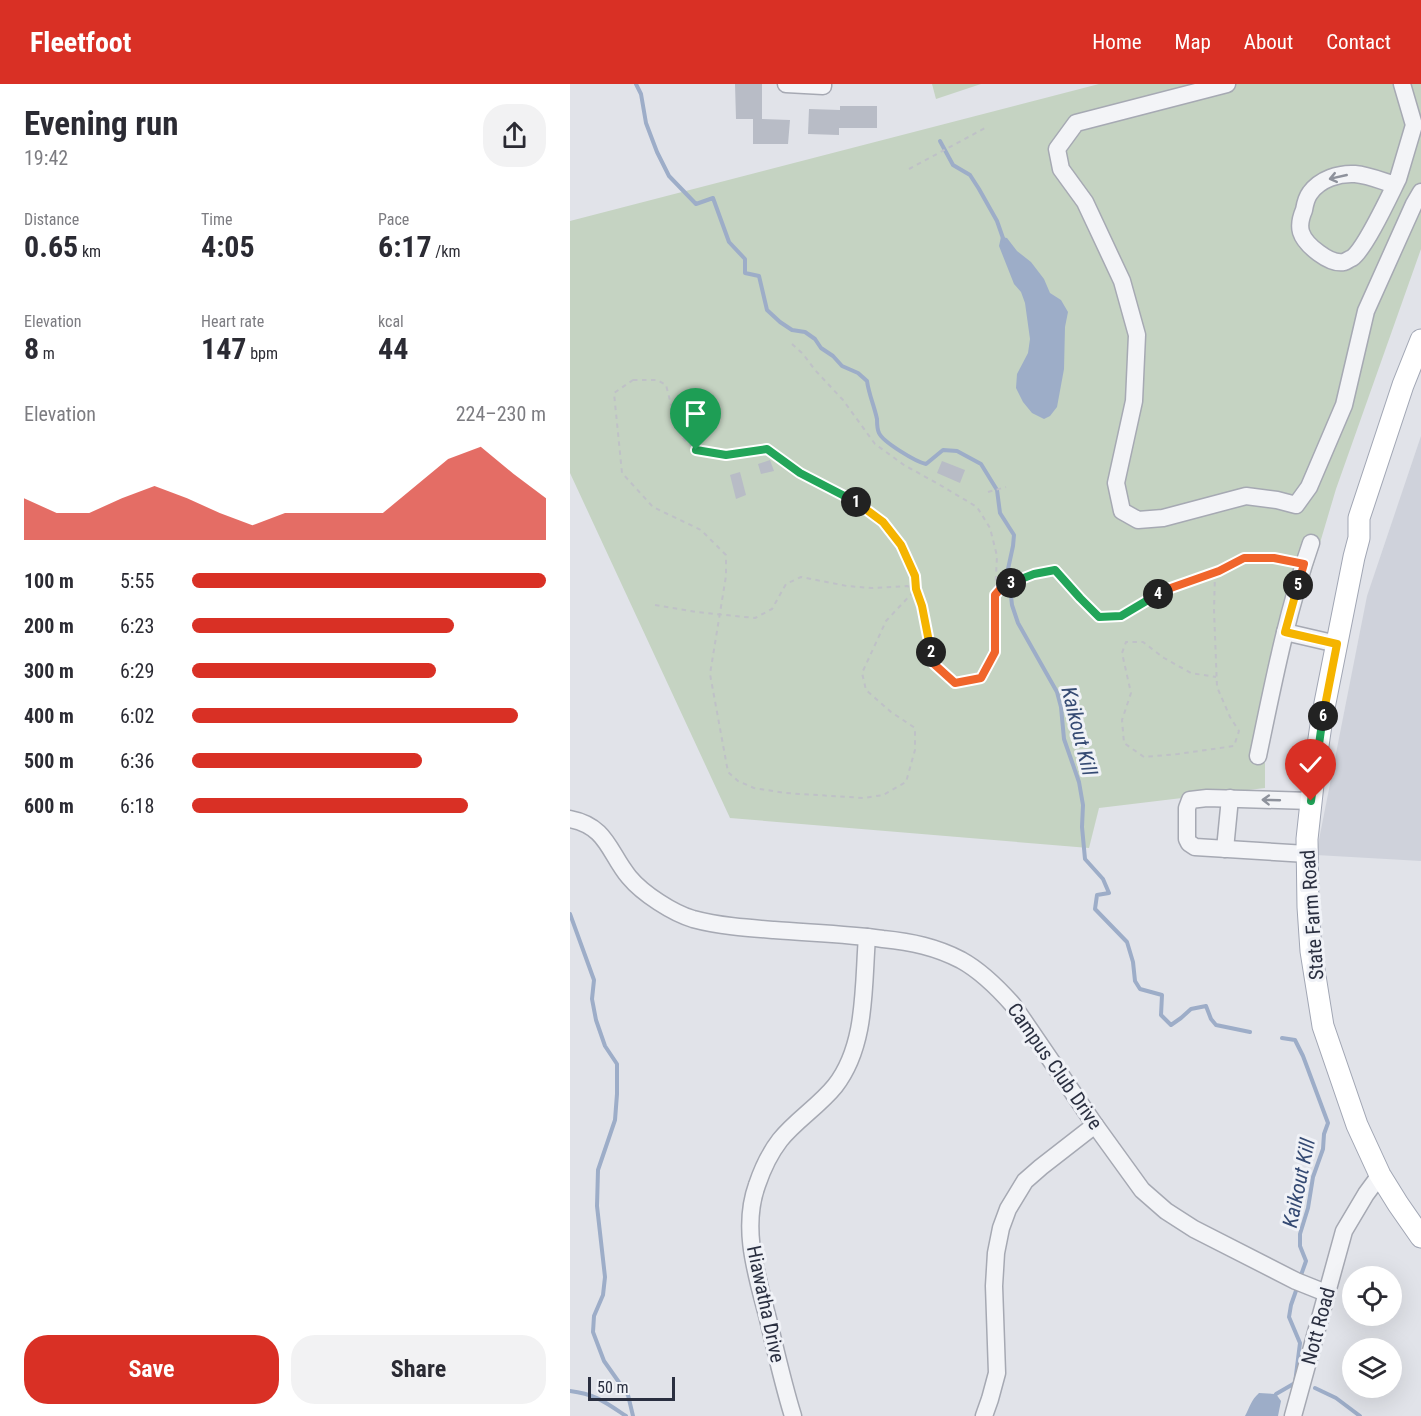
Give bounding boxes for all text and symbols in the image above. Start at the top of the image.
text: Fleetfoot [30,26,131,59]
text: Home [1092,30,1142,54]
text: Map [1175,30,1211,54]
text: About [1244,30,1293,54]
text: Contact [1326,30,1391,54]
text: Evening run [24,104,179,143]
button: share [483,104,546,167]
text: 19:42 [24,146,68,170]
one-way arrow [1329,171,1348,183]
text: Distance [24,210,79,229]
text: Time [201,210,233,229]
text: Pace [378,210,409,229]
text: 0.65 [24,229,78,264]
text: 4:05 [201,229,255,264]
text: 6:17 [378,229,432,264]
text: km [78,242,101,261]
text: /km [432,242,461,261]
text: Elevation [24,312,82,331]
text: Heart rate [201,312,264,331]
text: kcal [378,312,404,331]
text: 8 [24,331,39,366]
text: 147 [201,331,246,366]
text: 44 [378,331,408,366]
text: m [39,344,55,363]
text: bpm [246,344,278,363]
pin [670,388,721,450]
icon: arrive [679,397,712,430]
text: Elevation [24,402,96,426]
text: 224–230 m [456,402,546,426]
pin: 1 [841,487,871,517]
text: 1 [852,492,860,511]
pin: 3 [996,568,1026,598]
text: 100 m [24,569,74,593]
text: 5:55 [120,569,154,593]
pin: 5 [1283,570,1313,600]
text: 3 [1007,573,1015,592]
text: 5 [1294,575,1302,594]
pin: 4 [1143,579,1173,609]
text: 4 [1154,584,1162,603]
text: 200 m [24,614,74,638]
text: 6:23 [120,614,154,638]
pin: 2 [916,637,946,667]
text: 2 [927,642,935,661]
text: 300 m [24,659,74,683]
text: 6:29 [120,659,154,683]
water label: Kaikout Kill [1056,684,1102,778]
pin: 6 [1308,701,1338,731]
text: 400 m [24,704,74,728]
text: 6:02 [120,704,154,728]
text: 6 [1319,706,1327,725]
pin [1285,739,1336,801]
icon: check [1294,748,1327,781]
text: 500 m [24,749,74,773]
text: 6:36 [120,749,154,773]
text: 600 m [24,794,74,818]
text: 6:18 [120,794,154,818]
one-way arrow [1261,794,1281,805]
street label: State Farm Road [1295,849,1329,981]
street label: Campus Club Drive [1002,998,1108,1134]
water label: Kaikout Kill [1278,1136,1320,1230]
street label: Hiawatha Drive [742,1243,790,1365]
map controls [1342,1266,1402,1398]
button: locate [1342,1266,1402,1326]
street label: Nott Road [1296,1285,1340,1367]
button: Save [24,1335,279,1404]
button: Share [291,1335,546,1404]
button: layers [1342,1338,1402,1398]
scale bar [588,1374,675,1402]
text: 50 m [597,1378,629,1397]

